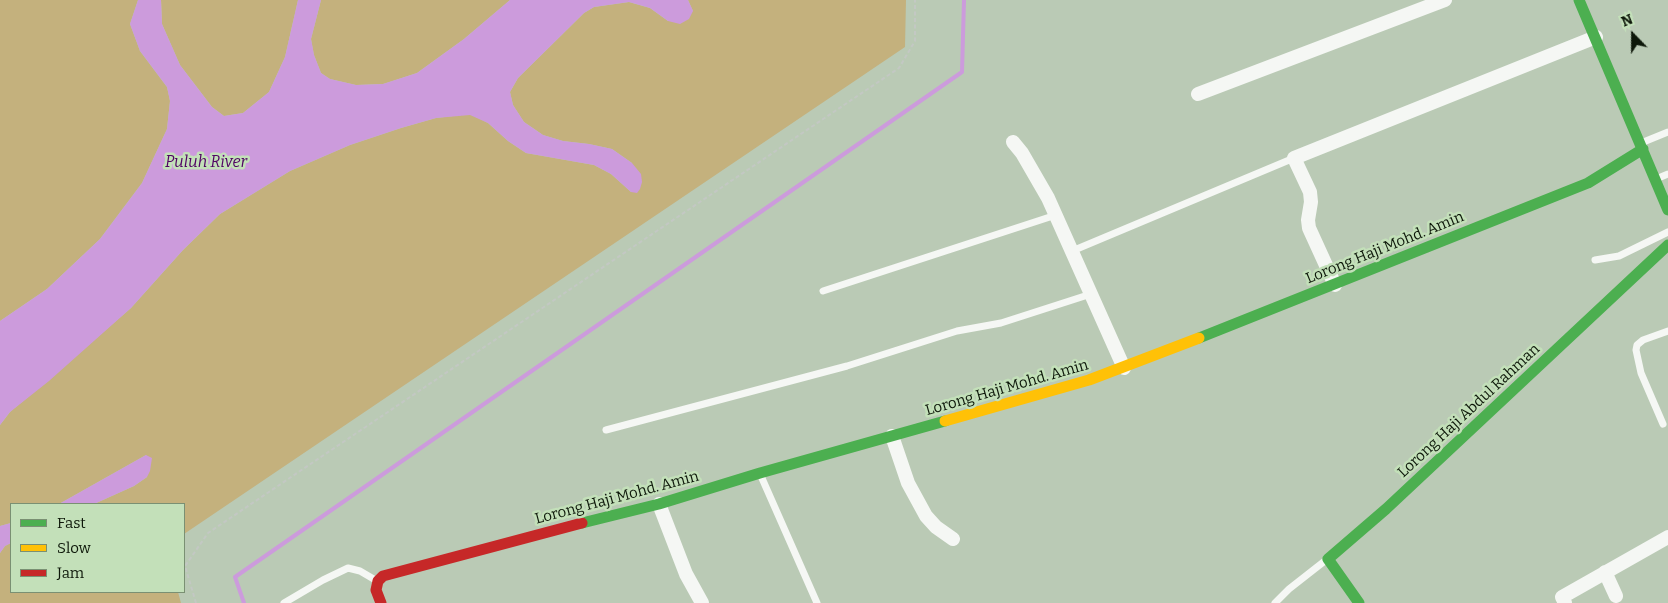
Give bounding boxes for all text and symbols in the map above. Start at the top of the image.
north arrow [1608,10,1658,60]
text: N [1619,11,1635,31]
water label: Puluh River [165,153,247,173]
street label: Lorong Haji Mohd. Amin [1303,208,1467,288]
street label: Lorong Haji Abdul Rahman [1394,340,1544,482]
street label: Lorong Haji Mohd. Amin [923,356,1091,420]
street label: Lorong Haji Mohd. Amin [533,467,701,529]
legend [10,503,185,593]
text: Fast [57,514,86,532]
text: Slow [57,539,91,557]
text: Jam [57,564,84,582]

